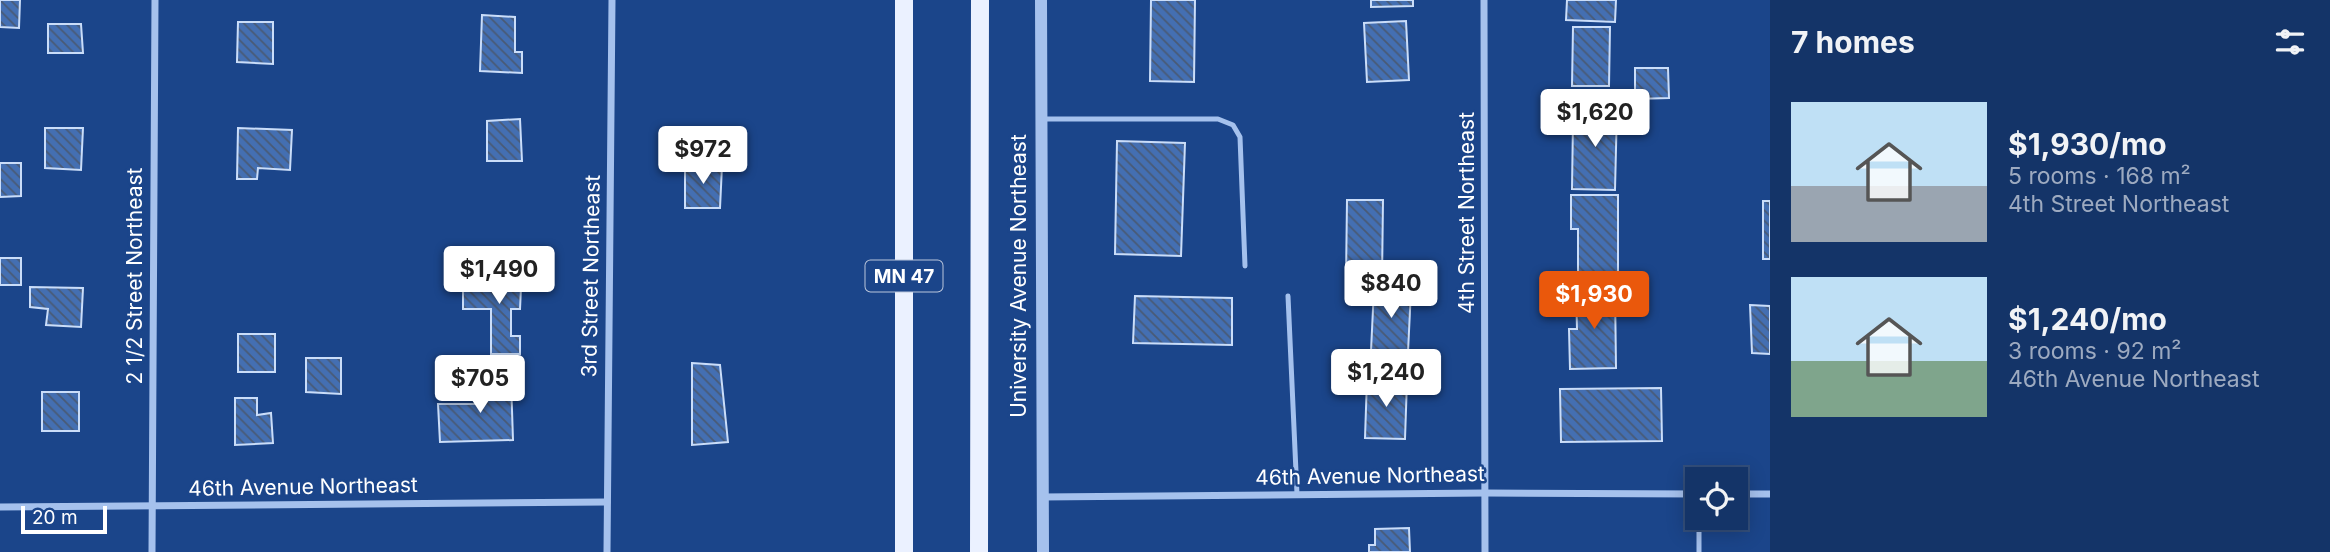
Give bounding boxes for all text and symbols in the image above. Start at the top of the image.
icon: filters [2271,23,2309,61]
text: 7 homes [1791,24,1915,60]
pin: $1,620 [1538,90,1652,149]
text: $1,620 [1557,98,1633,126]
street label: 4th Street Northeast [1454,112,1479,314]
text: $1,930/mo [2008,126,2167,162]
pin: $972 [662,127,744,186]
icon: home [1847,130,1931,214]
street label: University Avenue Northeast [1006,134,1031,418]
text: $972 [674,135,732,163]
text: 5 rooms · 168 m² [2008,162,2191,190]
street label: 2 1/2 Street Northeast [122,167,147,384]
street label: 3rd Street Northeast [576,174,605,377]
text: 4th Street Northeast [2008,190,2229,218]
pin: $1,490 [442,246,556,306]
text: $1,490 [460,255,538,283]
road number: MN 47 [866,260,942,292]
pin: $840 [1350,260,1432,320]
text: $840 [1360,269,1422,297]
pin: $1,930 [1537,272,1651,331]
text: $1,930 [1555,280,1633,308]
text: $1,240/mo [2008,301,2167,337]
icon: home [1847,305,1931,389]
text: 3 rooms · 92 m² [2008,337,2181,365]
pin: $1,240 [1329,350,1443,409]
pin: $705 [439,356,521,415]
text: $1,240 [1347,358,1425,386]
text: $705 [451,364,509,392]
text: 46th Avenue Northeast [2008,365,2259,393]
street label: 46th Avenue Northeast [1255,461,1485,490]
map controls [1685,467,1748,530]
button: locate [1685,467,1748,530]
street label: 46th Avenue Northeast [188,472,418,501]
scale bar [21,503,107,535]
text: 20 m [32,506,78,529]

